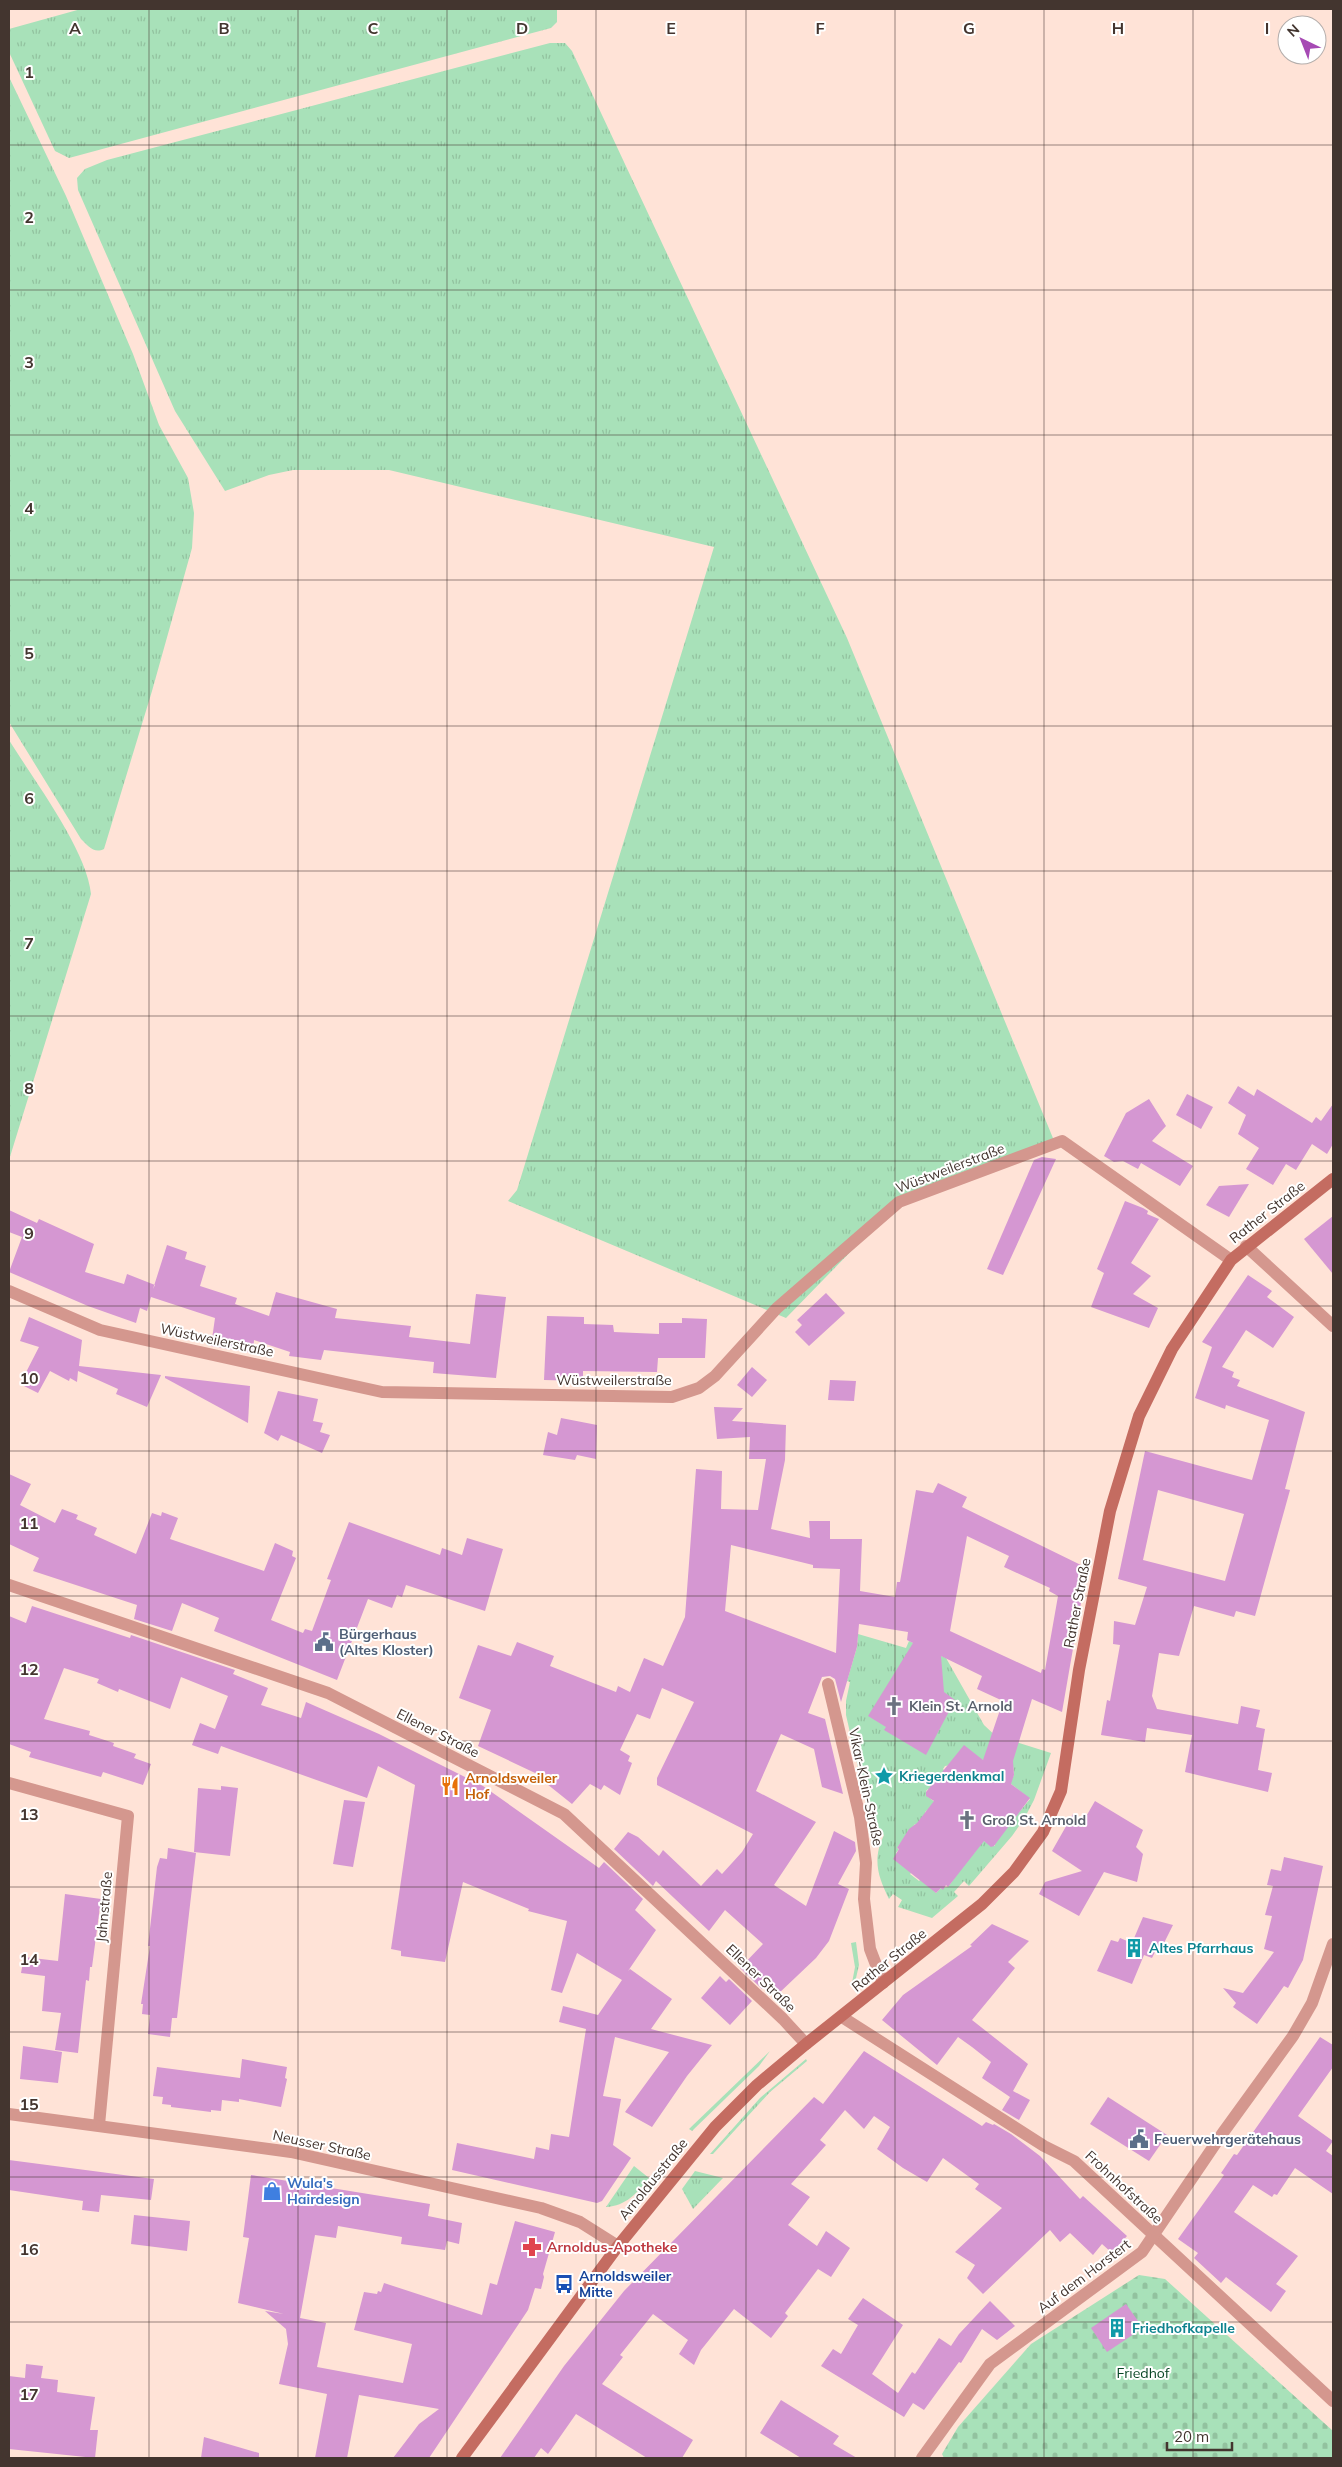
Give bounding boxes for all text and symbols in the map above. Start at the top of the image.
north arrow [1277,15,1327,65]
text: A [69,18,81,38]
text: B [218,18,230,38]
text: C [368,18,379,38]
text: D [516,18,528,38]
text: E [666,18,676,38]
text: F [815,18,825,38]
text: G [963,18,975,38]
text: H [1112,18,1124,38]
text: I [1265,18,1269,38]
text: N [1283,20,1303,41]
text: 1 [24,62,34,82]
text: 2 [24,207,34,227]
text: 3 [24,352,34,372]
text: 4 [24,498,34,518]
text: 5 [24,643,34,663]
text: 6 [24,788,34,808]
text: 7 [24,933,34,953]
text: 8 [24,1078,34,1098]
street label: Wüstweilerstraße [893,1139,1007,1197]
street label: Rather Straße [1226,1177,1308,1247]
text: 9 [24,1223,34,1243]
street label: Wüstweilerstraße [159,1319,275,1361]
text: 10 [19,1368,39,1388]
street label: Wüstweilerstraße [556,1371,672,1389]
text: 11 [19,1513,39,1533]
street label: Rather Straße [1059,1557,1095,1649]
place label: Bürgerhaus (Altes Kloster) [339,1625,434,1659]
public building icon: Bürgerhaus (Altes Kloster) [313,1631,335,1653]
text: 12 [19,1659,39,1679]
church icon: Klein St. Arnold [883,1695,905,1717]
place label: Klein St. Arnold [909,1697,1012,1715]
street label: Ellener Straße [394,1704,482,1762]
street label: Vikar-Klein-Straße [845,1726,887,1848]
place icon: Kriegerdenkmal [873,1765,895,1787]
place label: Kriegerdenkmal [899,1767,1004,1785]
place label: Arnoldsweiler Hof [465,1769,558,1803]
restaurant icon: Arnoldsweiler Hof [439,1775,461,1797]
text: 13 [19,1804,39,1824]
church icon: Groß St. Arnold [956,1809,978,1831]
place label: Groß St. Arnold [982,1811,1086,1829]
street label: Jahnstraße [92,1871,116,1943]
street label: Rather Straße [848,1924,930,1996]
building icon: Altes Pfarrhaus [1123,1937,1145,1959]
place label: Altes Pfarrhaus [1149,1939,1253,1957]
street label: Ellener Straße [722,1940,800,2016]
text: 14 [19,1949,39,1969]
text: 15 [19,2094,39,2114]
street label: Neusser Straße [271,2126,373,2164]
public building icon: Feuerwehrgerätehaus [1128,2128,1150,2150]
place label: Feuerwehrgerätehaus [1154,2130,1301,2148]
street label: Arnoldusstraße [615,2134,691,2224]
street label: Frohnhofstraße [1081,2146,1167,2228]
place label: Wula's Hairdesign [287,2174,360,2208]
shop icon: Wula's Hairdesign [261,2180,283,2202]
street label: Auf dem Horstert [1034,2235,1134,2317]
pharmacy icon: Arnoldus-Apotheke [521,2236,543,2258]
place label: Arnoldus-Apotheke [547,2238,678,2256]
text: 16 [19,2239,39,2259]
place label: Arnoldsweiler Mitte [579,2267,672,2301]
bus stop icon: Arnoldsweiler Mitte [553,2273,575,2295]
building icon: Friedhofkapelle [1106,2317,1128,2339]
place label: Friedhofkapelle [1132,2319,1235,2337]
park label: Friedhof [1116,2364,1170,2382]
text: 17 [19,2384,39,2404]
scale bar [1167,2420,1232,2452]
text: 20 m [1174,2427,1209,2446]

